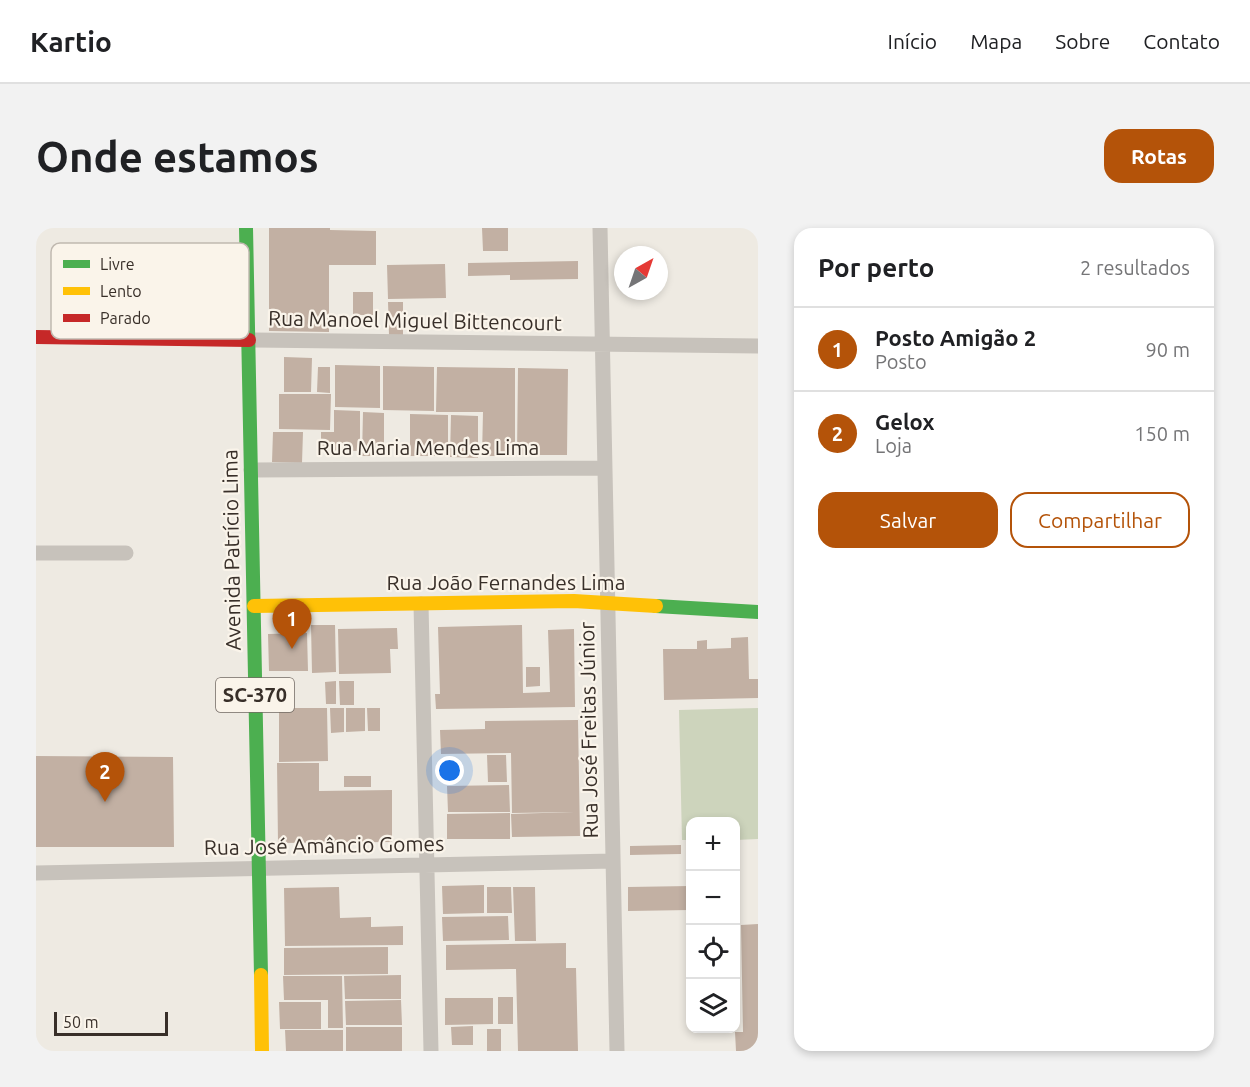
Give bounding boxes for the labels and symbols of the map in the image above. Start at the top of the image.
legend [51,243,249,339]
north arrow [614,246,668,300]
text: Livre [100,255,135,273]
text: Lento [100,282,142,300]
street label: Rua Manoel Miguel Bittencourt [268,305,562,335]
text: Parado [100,309,151,327]
street label: Rua Maria Mendes Lima [317,435,539,459]
street label: Avenida Patrício Lima [217,449,245,651]
street label: Rua João Fernandes Lima [386,570,626,594]
pin: 1 [272,600,312,649]
street label: Rua José Freitas Júnior [574,621,602,839]
road number: SC-370 [216,678,294,712]
pin: 2 [86,752,124,802]
your location [435,756,464,785]
street label: Rua José Amâncio Gomes [204,831,444,859]
scale bar [54,1009,168,1036]

